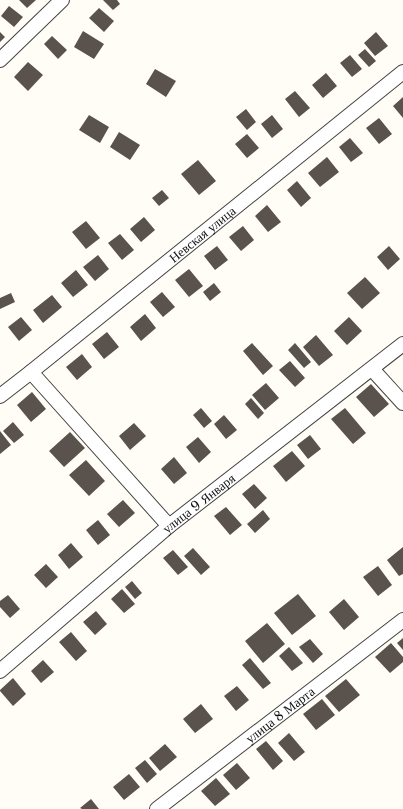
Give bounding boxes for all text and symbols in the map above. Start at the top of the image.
street label: Невская улица [166,202,239,266]
street label: улица 9 Января [159,470,239,537]
street label: улица 8 Марта [242,683,318,747]

